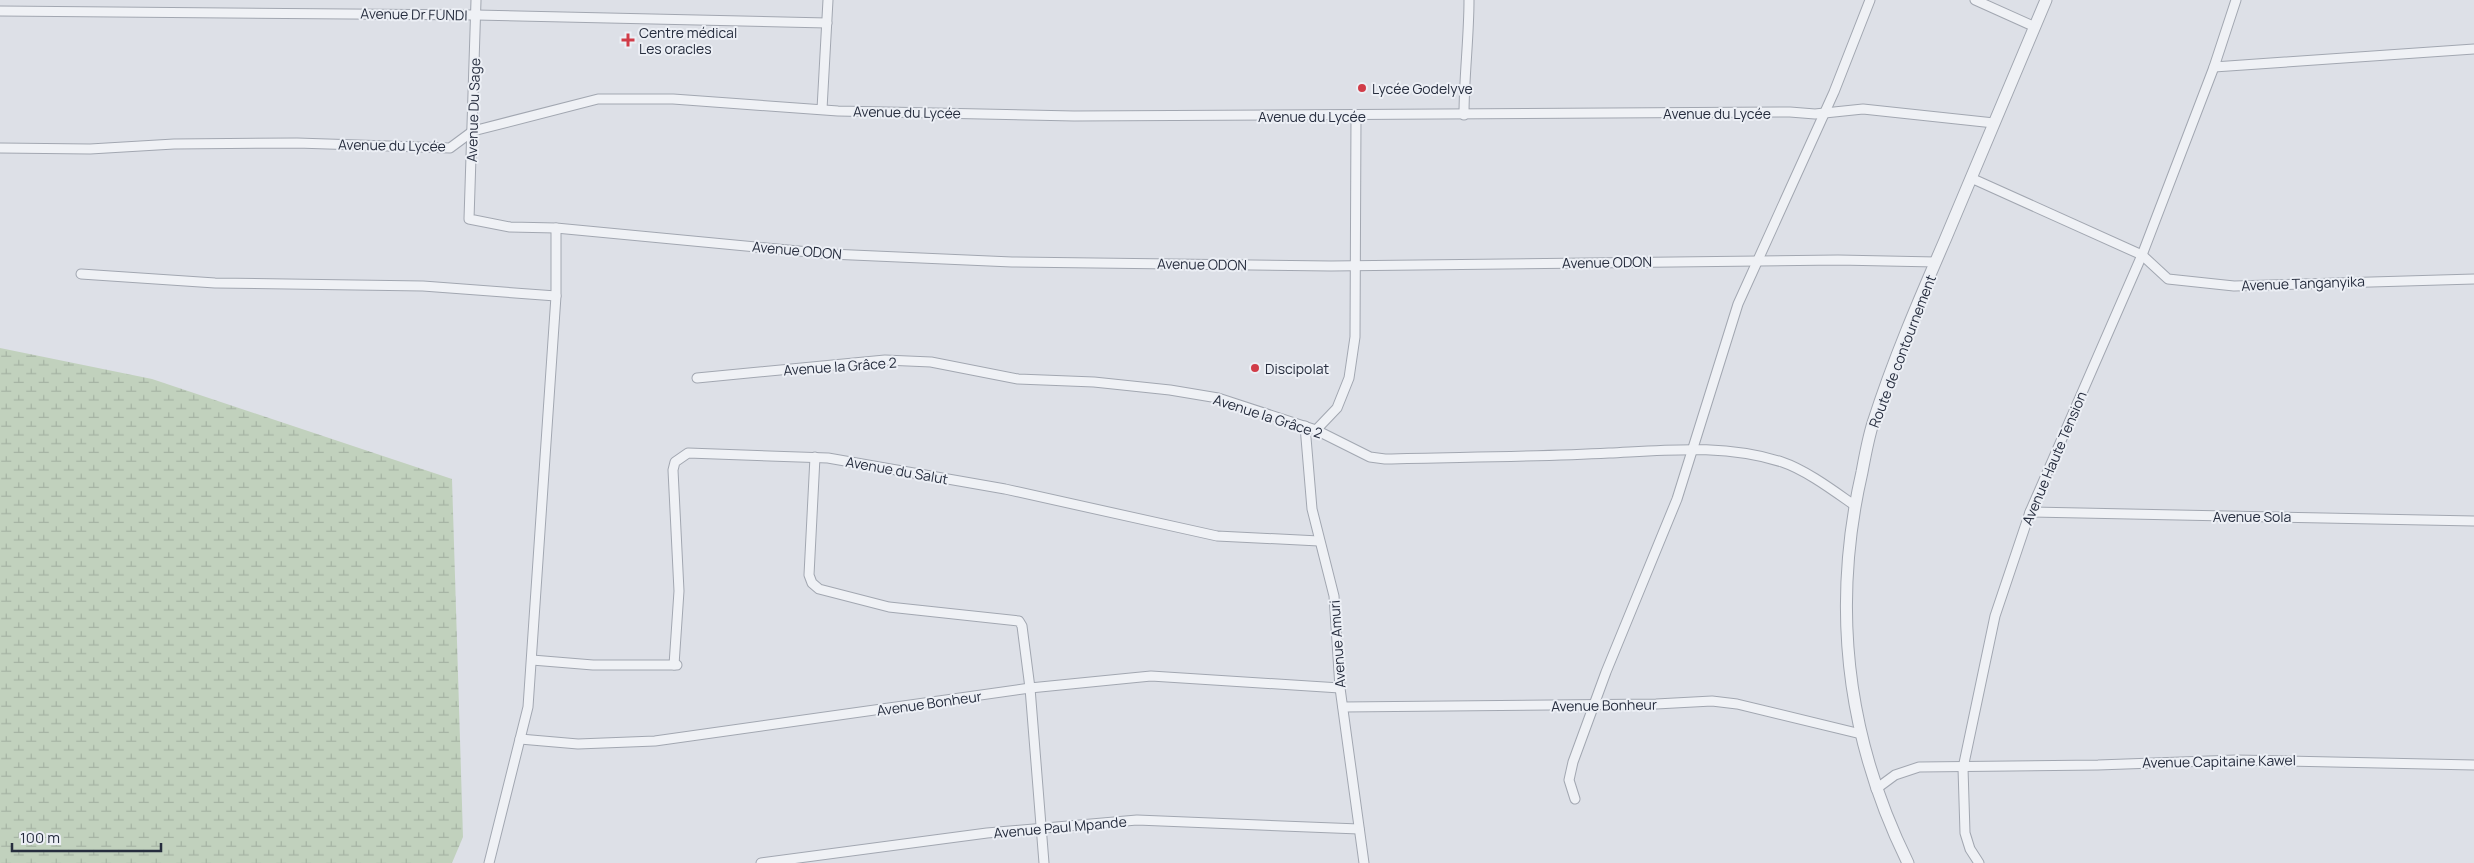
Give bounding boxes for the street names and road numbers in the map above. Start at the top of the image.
street label: Avenue Dr FUNDI [360,4,468,24]
street label: Avenue Du Sage [462,58,484,162]
street label: Avenue du Lycée [853,102,961,122]
street label: Avenue du Lycée [1663,104,1771,123]
street label: Avenue du Lycée [1258,107,1366,126]
street label: Avenue du Lycée [338,135,446,155]
street label: Avenue ODON [751,237,843,263]
street label: Avenue ODON [1562,252,1652,272]
street label: Avenue ODON [1157,254,1247,274]
street label: Avenue Tanganyika [2241,271,2365,295]
street label: Route de contournement [1864,272,1940,430]
street label: Avenue la Grâce 2 [783,353,897,379]
street label: Avenue Haute Tension [2017,388,2091,528]
street label: Avenue la Grâce 2 [1211,389,1325,443]
street label: Avenue du Salut [844,452,950,488]
street label: Avenue Sola [2213,507,2291,526]
street label: Avenue Amuri [1324,599,1350,689]
street label: Avenue Bonheur [875,686,983,720]
street label: Avenue Bonheur [1551,695,1657,715]
street label: Avenue Capitaine Kawel [2142,750,2296,772]
street label: Avenue Paul Mpande [993,812,1127,842]

